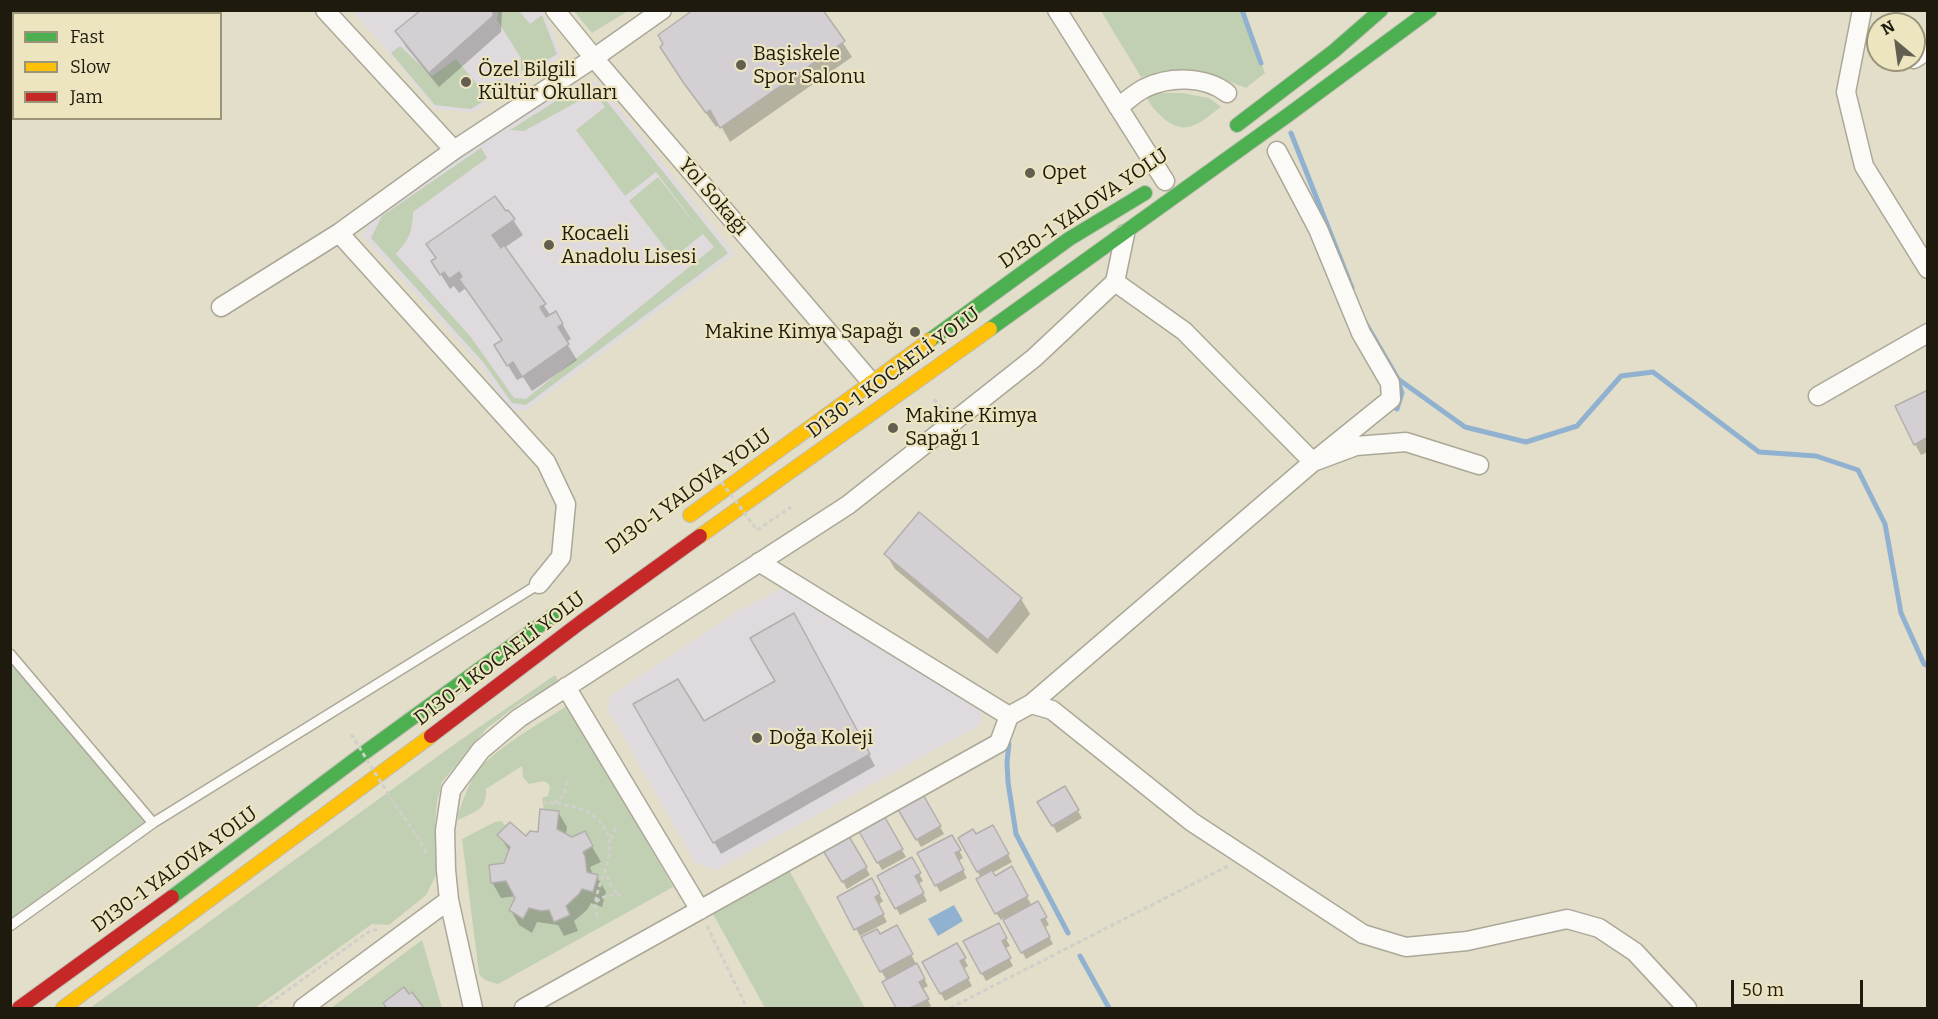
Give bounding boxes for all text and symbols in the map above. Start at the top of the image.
legend [12,12,222,120]
north arrow [1866,12,1926,72]
text: N [1878,16,1898,39]
text: Fast [70,26,105,48]
place label: Başiskele Spor Salonu [753,42,865,89]
text: Slow [70,56,110,78]
place label: Özel Bilgili Kültür Okulları [478,58,617,105]
marker: Başiskele Spor Salonu [734,58,748,72]
marker: Özel Bilgili Kültür Okulları [459,75,473,89]
text: Jam [70,86,103,108]
street label: D130-1 YALOVA YOLU [995,144,1173,274]
street label: Yol Sokağı [673,154,753,240]
place label: Opet [1042,161,1087,185]
marker: Opet [1023,166,1037,180]
place label: Kocaeli Anadolu Lisesi [561,222,697,269]
marker: Kocaeli Anadolu Lisesi [542,238,556,252]
street label: D130-1 KOCAELİ YOLU [803,302,985,444]
place label: Makine Kimya Sapağı [704,320,903,344]
marker: Makine Kimya Sapağı [908,325,922,339]
place label: Makine Kimya Sapağı 1 [905,404,1037,451]
marker: Makine Kimya Sapağı 1 [886,421,900,435]
street label: D130-1 YALOVA YOLU [602,424,776,560]
street label: D130-1 KOCAELİ YOLU [410,587,590,731]
place label: Doğa Koleji [769,726,873,750]
marker: Doğa Koleji [750,731,764,745]
street label: D130-1 YALOVA YOLU [88,802,262,938]
scale bar [1734,968,1866,1006]
text: 50 m [1742,979,1784,1001]

